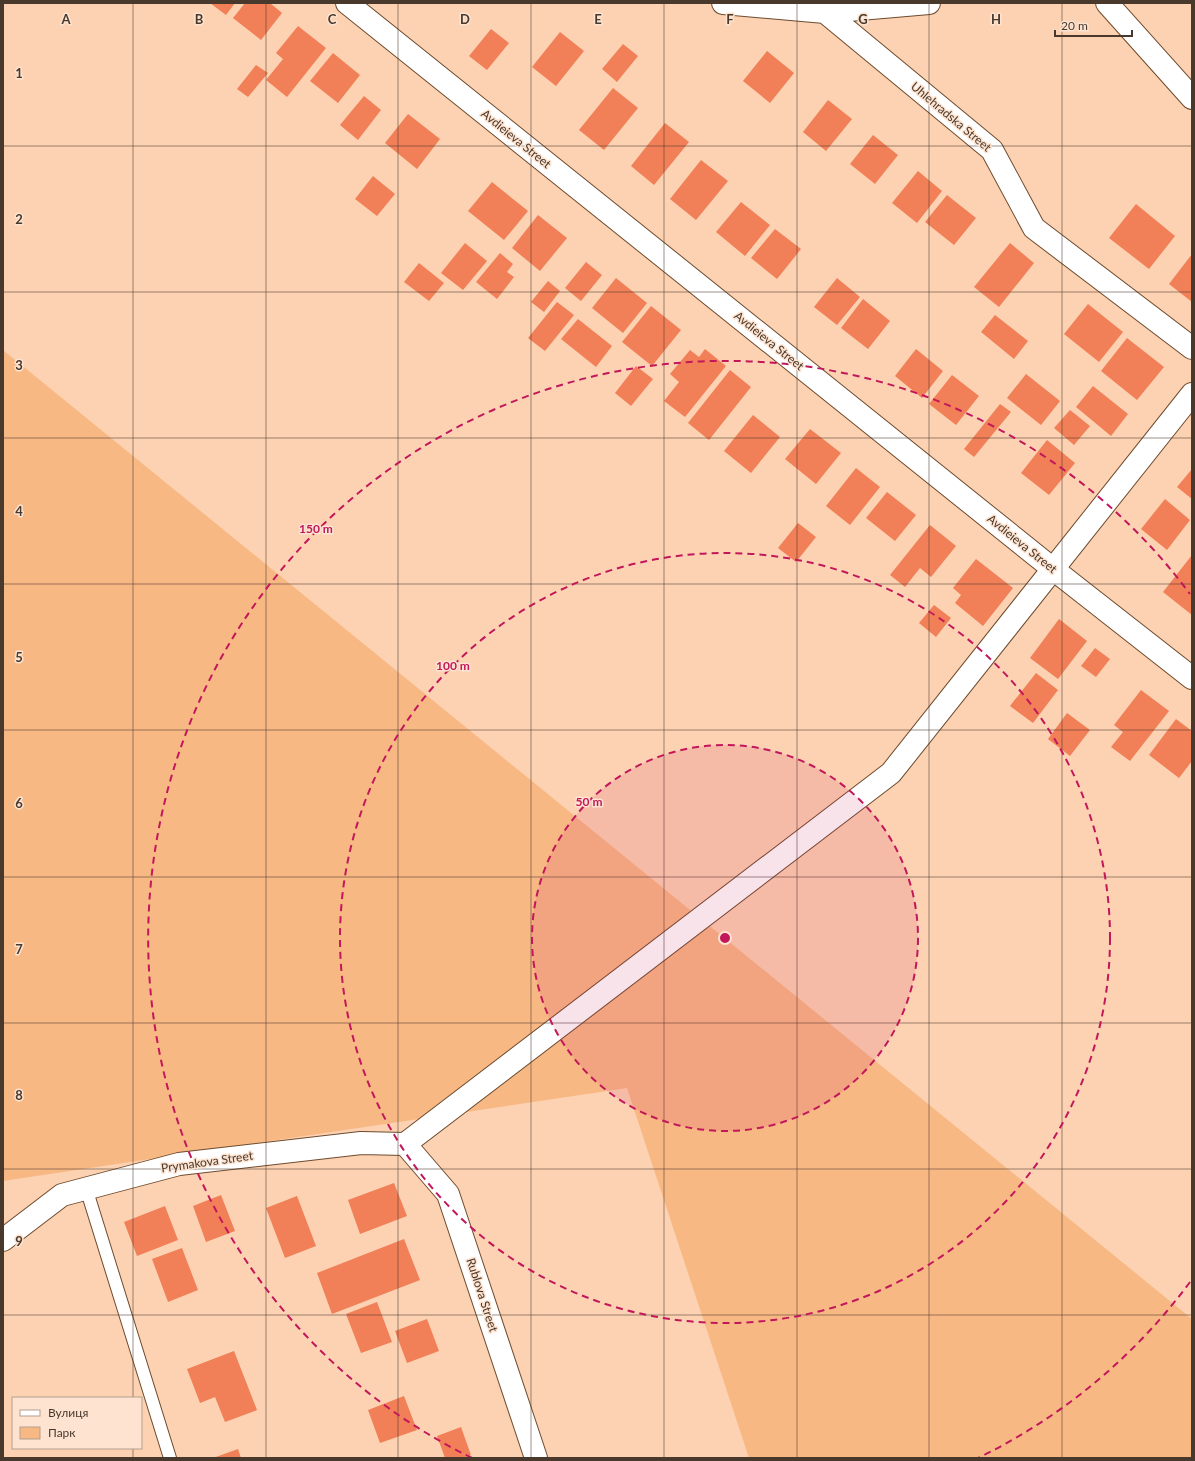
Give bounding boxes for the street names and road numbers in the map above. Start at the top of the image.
street label: Uhlehradska Street [908,79,995,155]
street label: Avdieieva Street [478,106,555,172]
street label: Avdieieva Street [731,308,808,374]
street label: Avdieieva Street [984,511,1061,577]
street label: Prymakova Street [160,1148,254,1175]
street label: Rublova Street [463,1256,502,1334]

